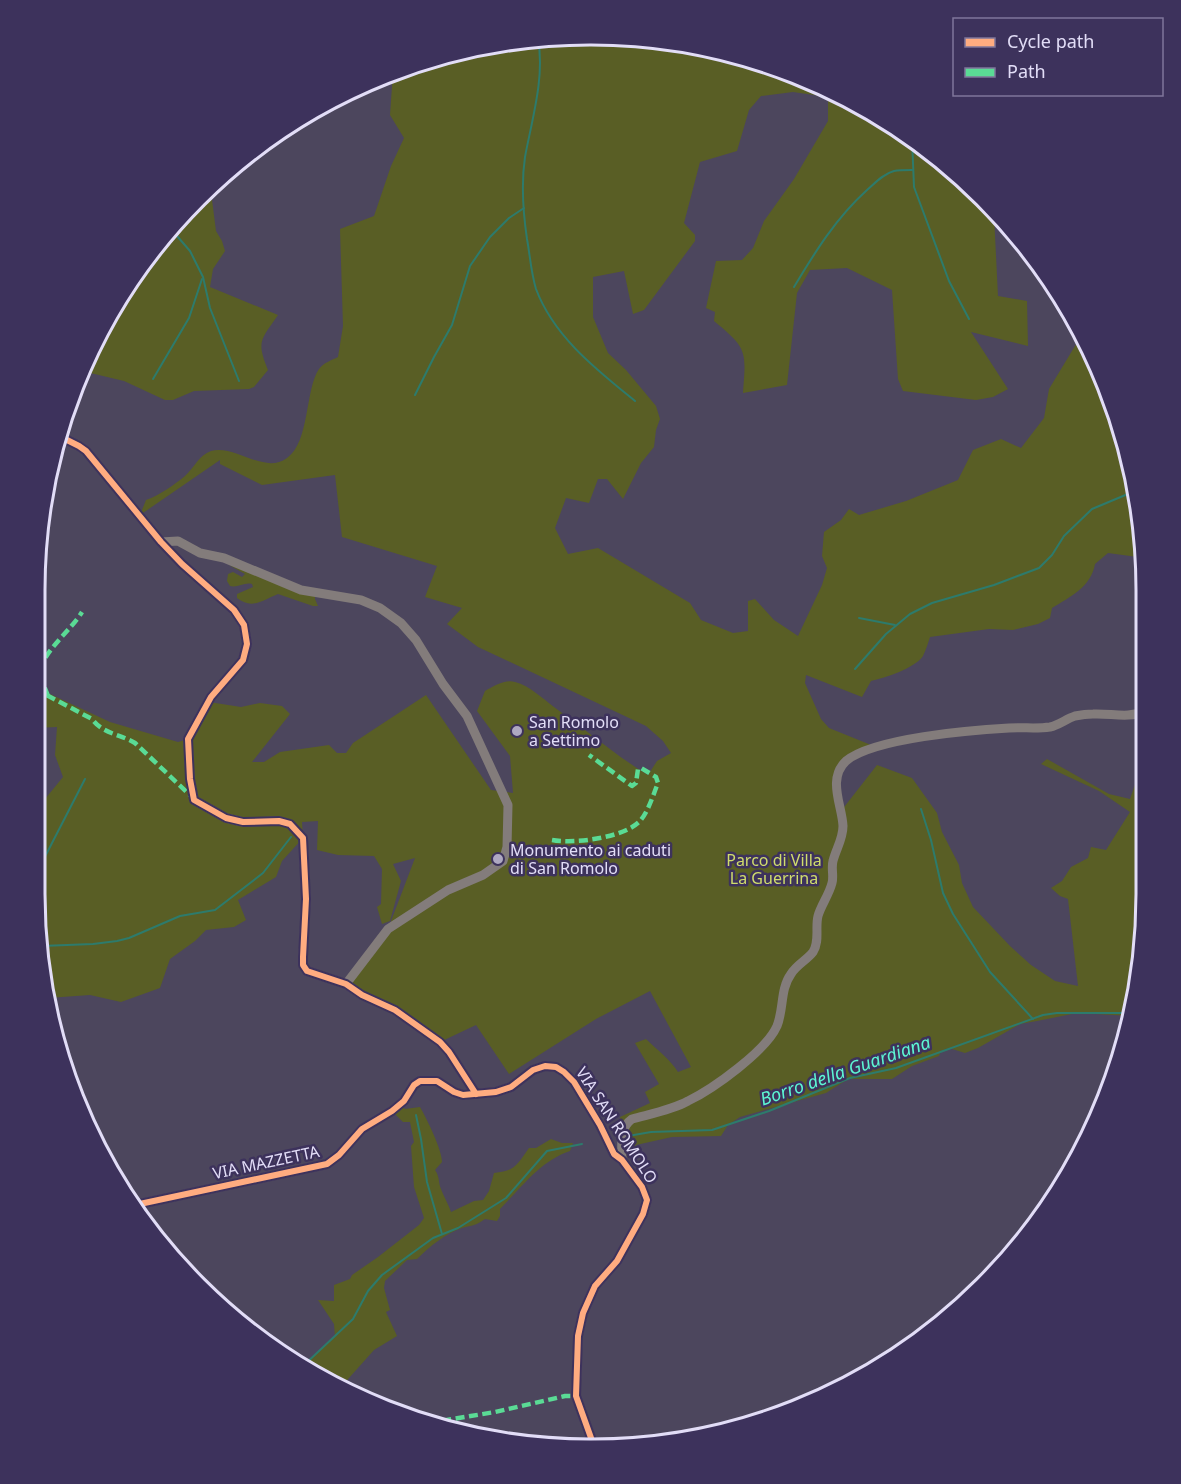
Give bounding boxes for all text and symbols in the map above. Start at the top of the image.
legend [953,18,1163,96]
text: Cycle path [1007,29,1094,53]
text: Path [1007,59,1046,83]
place label: San Romolo a Settimo [529,711,619,751]
marker: San Romolo a Settimo [510,724,524,738]
place label: Monumento ai caduti di San Romolo [510,839,671,879]
park label: Parco di Villa La Guerrina [726,849,822,889]
marker: Monumento ai caduti di San Romolo [491,852,505,866]
water label: Borro della Guardiana [757,1030,933,1110]
street label: VIA SAN ROMOLO [571,1062,663,1188]
street label: VIA MAZZETTA [211,1140,322,1184]

